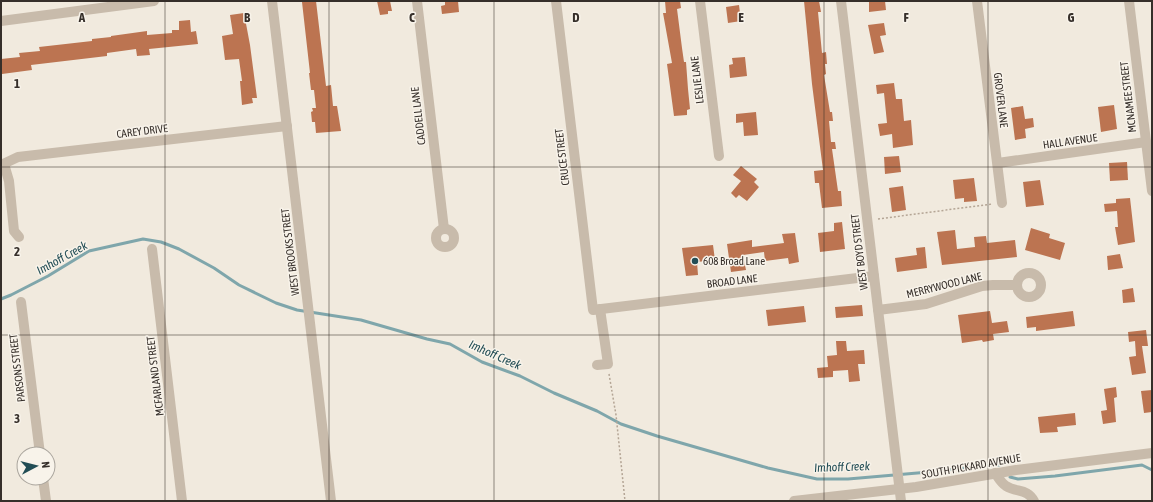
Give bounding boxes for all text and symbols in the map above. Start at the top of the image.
text: A [78,10,86,25]
text: B [244,10,251,25]
text: C [409,10,415,25]
text: D [572,10,580,25]
text: E [738,10,744,25]
text: F [903,10,909,25]
text: G [1068,10,1075,25]
street label: LESLIE LANE [688,55,706,104]
street label: MCNAMEE STREET [1118,61,1138,133]
street label: GROVER LANE [992,72,1010,129]
text: 1 [14,76,20,91]
street label: CADDELL LANE [408,86,428,146]
street label: CAREY DRIVE [116,122,169,140]
street label: CRUCE STREET [553,128,571,186]
street label: HALL AVENUE [1042,131,1098,151]
street label: WEST BROOKS STREET [279,208,301,296]
street label: WEST BOYD STREET [848,213,870,291]
water label: Imhoff Creek [34,238,90,278]
text: 2 [14,244,20,259]
place label: 608 Broad Lane [703,255,765,267]
marker: 608 Broad Lane [690,256,700,266]
street label: MERRYWOOD LANE [905,270,983,300]
street label: BROAD LANE [706,272,758,290]
street label: PARSONS STREET [7,333,27,403]
street label: MCFARLAND STREET [144,335,166,417]
water label: Imhoff Creek [467,337,524,373]
text: 3 [14,411,20,426]
north arrow [16,446,56,486]
street label: SOUTH PICKARD AVENUE [921,451,1022,481]
water label: Imhoff Creek [814,459,871,475]
text: N [40,461,52,469]

